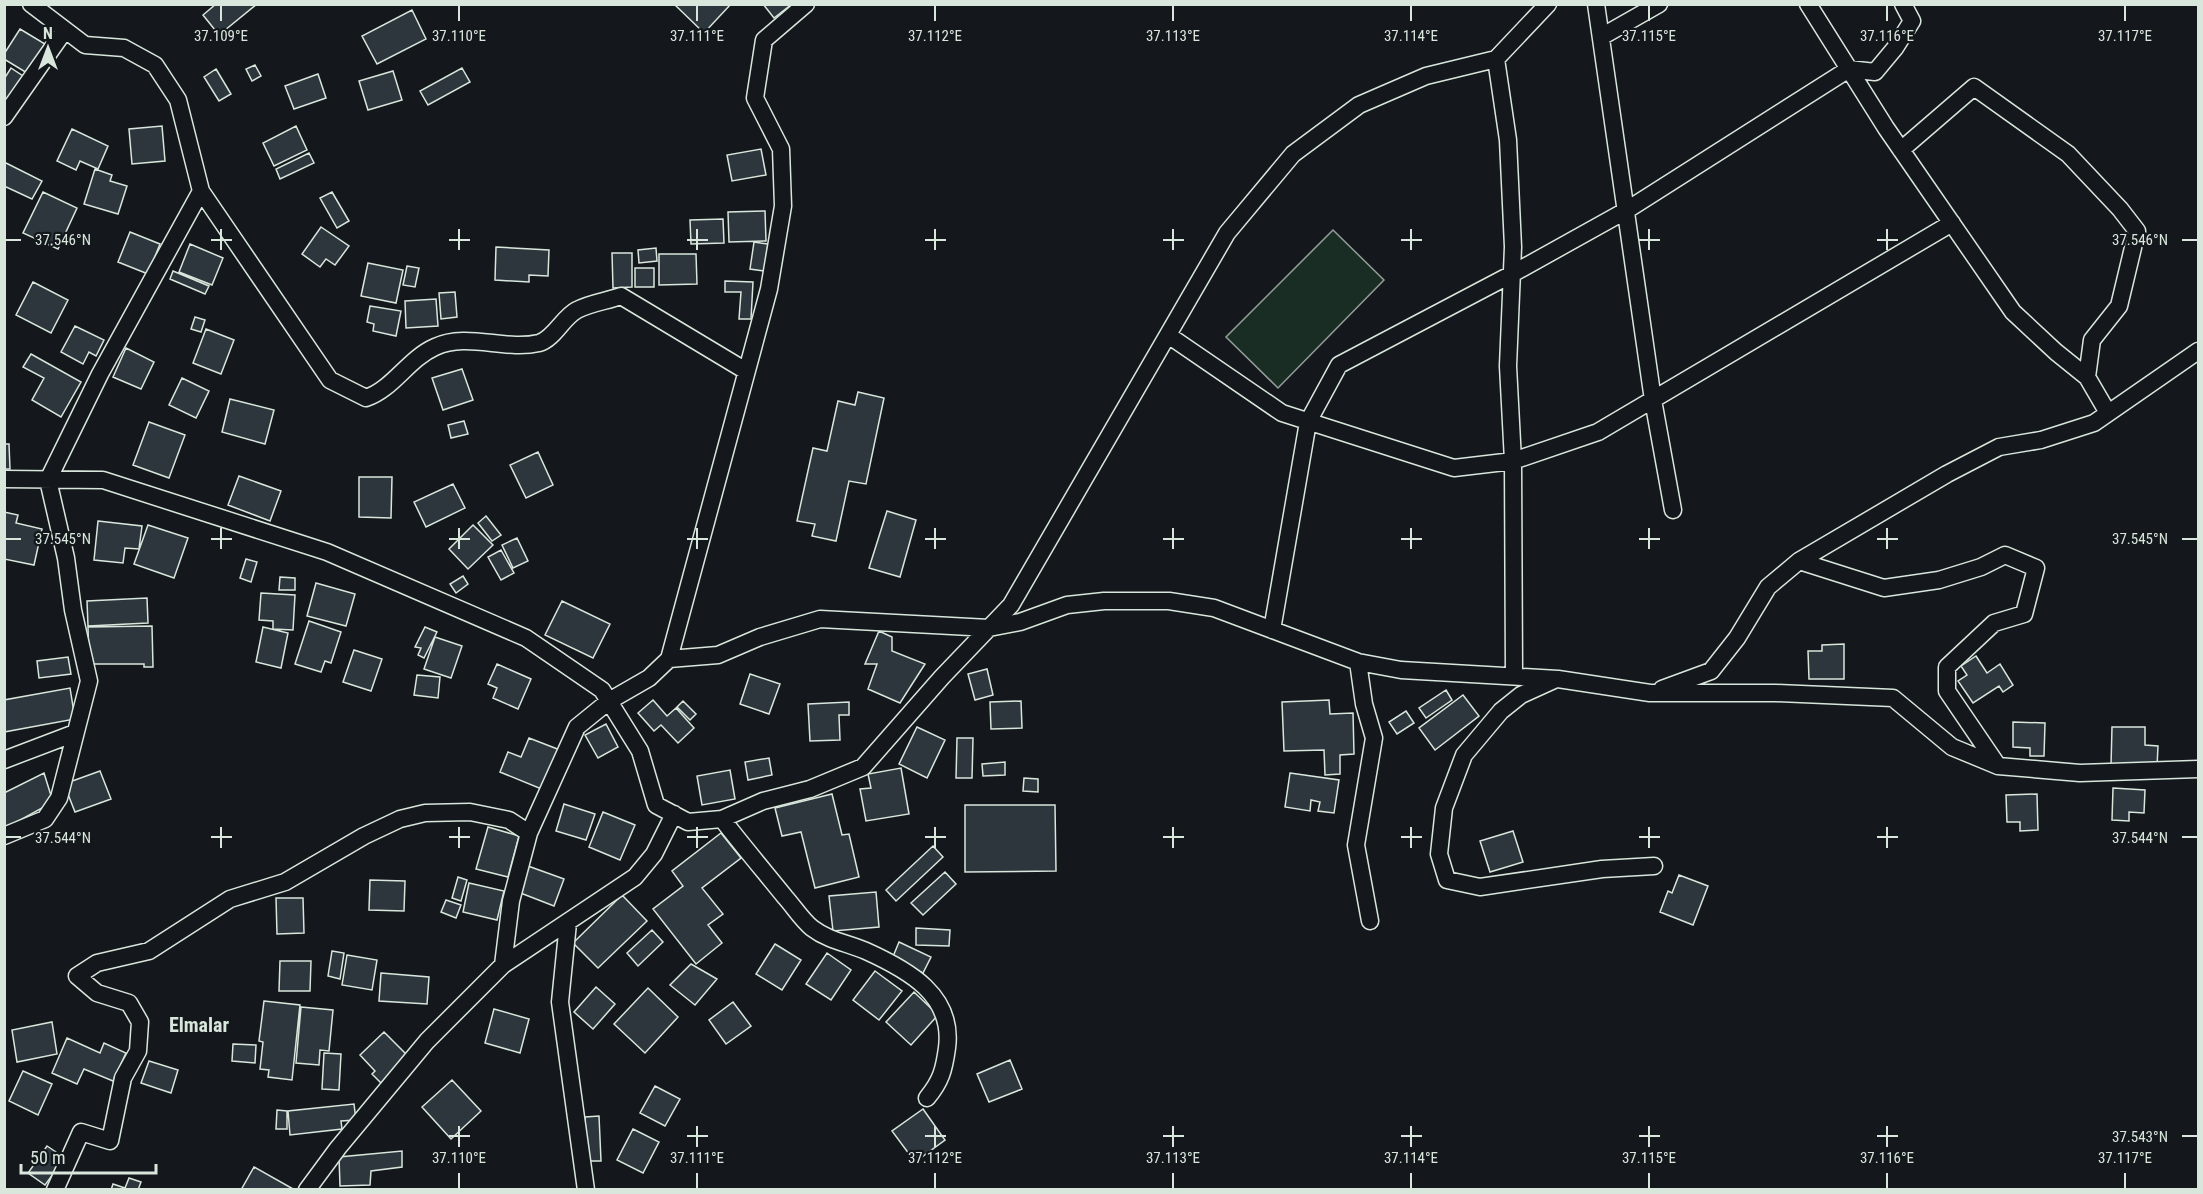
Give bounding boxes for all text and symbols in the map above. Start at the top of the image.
north arrow [18,18,78,78]
text: N [43,24,53,43]
text: 37.109°E [194,27,248,45]
text: 37.110°E [432,27,486,45]
text: 37.111°E [670,27,724,45]
text: 37.112°E [908,27,962,45]
text: 37.113°E [1146,27,1200,45]
text: 37.114°E [1384,27,1438,45]
text: 37.115°E [1622,27,1676,45]
text: 37.116°E [1860,27,1914,45]
text: 37.117°E [2098,27,2152,45]
text: 37.546°N [35,231,91,249]
text: 37.546°N [2112,231,2168,249]
text: 37.545°N [35,530,91,548]
text: 37.545°N [2112,530,2168,548]
text: 37.544°N [35,829,91,847]
text: 37.544°N [2112,829,2168,847]
district label: Elmalar [169,1013,229,1037]
text: 37.543°N [2112,1128,2168,1146]
scale bar [21,1137,156,1175]
text: 50 m [30,1147,65,1168]
text: 37.110°E [432,1149,486,1167]
text: 37.111°E [670,1149,724,1167]
text: 37.112°E [908,1149,962,1167]
text: 37.113°E [1146,1149,1200,1167]
text: 37.114°E [1384,1149,1438,1167]
text: 37.115°E [1622,1149,1676,1167]
text: 37.116°E [1860,1149,1914,1167]
text: 37.117°E [2098,1149,2152,1167]

